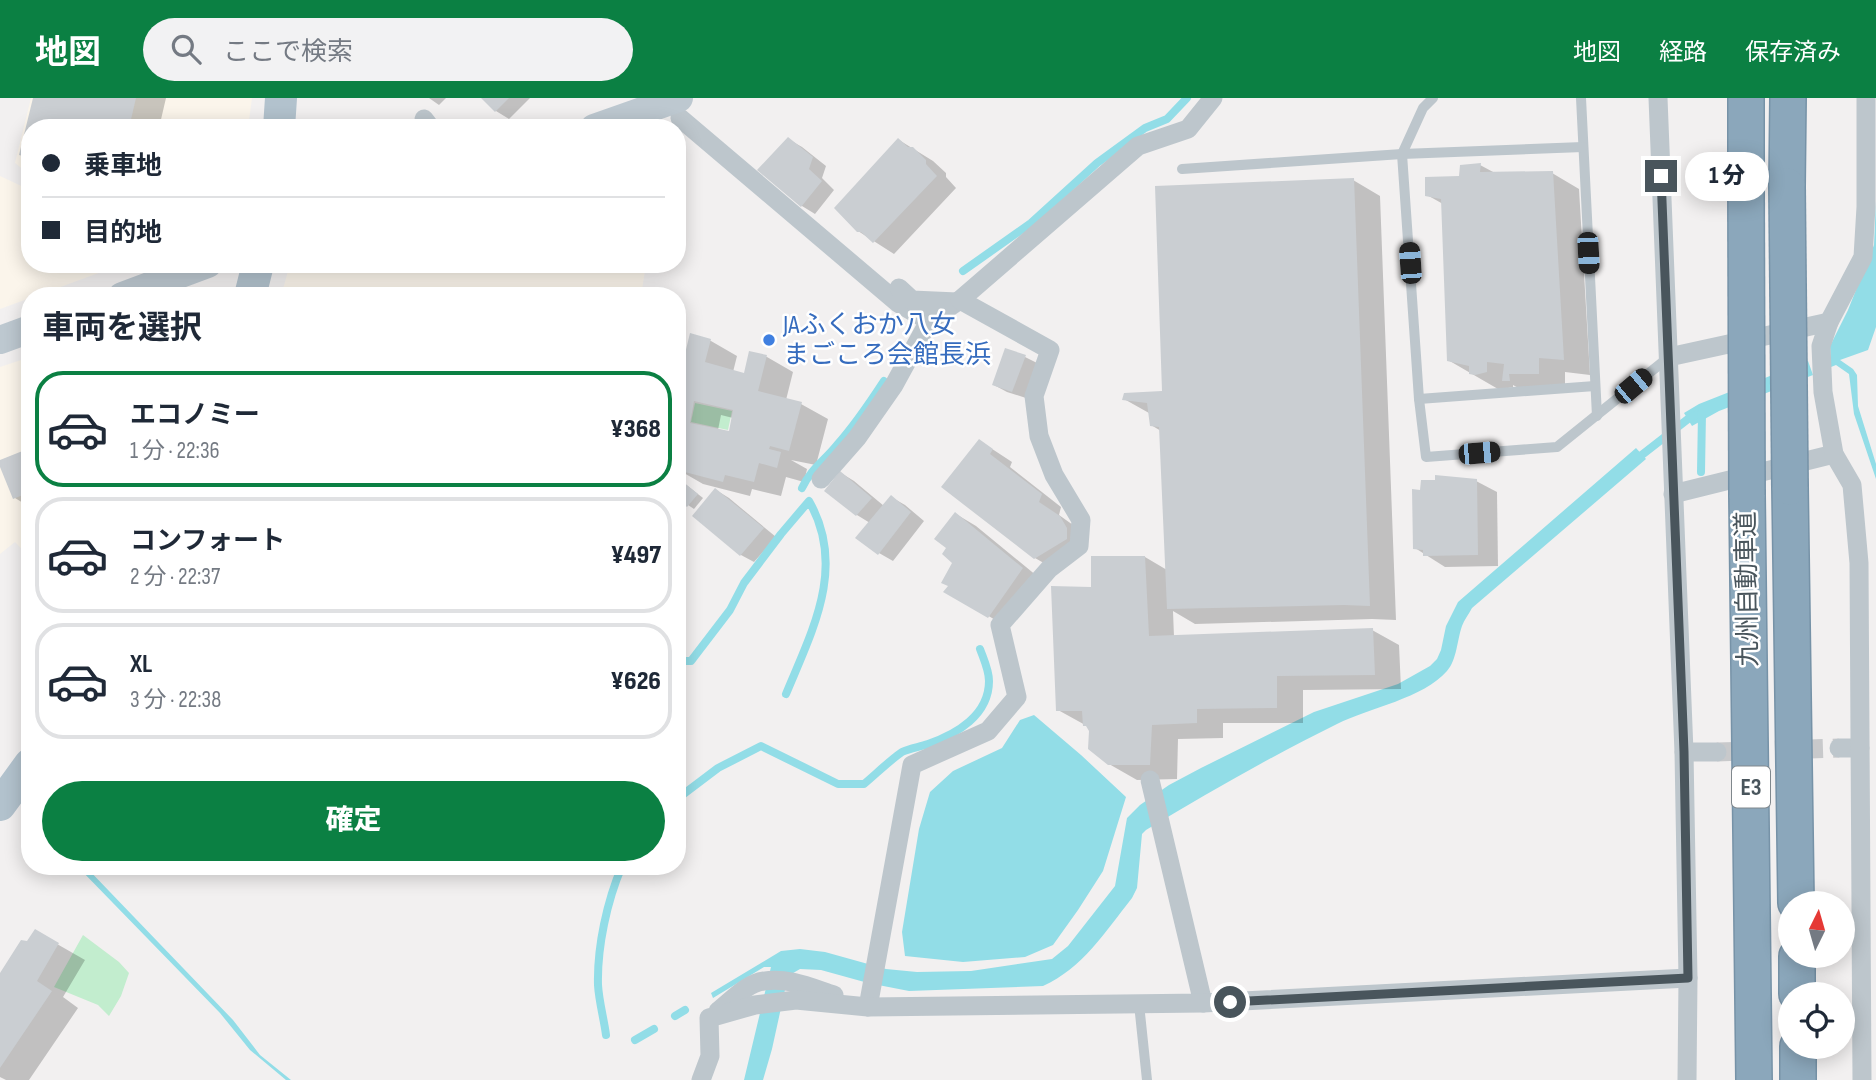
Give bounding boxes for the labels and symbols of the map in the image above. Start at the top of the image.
callout: 1 分 [1686,152,1770,200]
route end [1645,160,1677,192]
car [1577,231,1600,275]
car [1399,241,1422,285]
place label: JAふくおか八女 まごころ会館長浜 [782,310,991,371]
marker: JAふくおか八女 まごころ会館長浜 [761,332,777,348]
car [1611,364,1656,408]
car [1458,441,1501,465]
street label: 九州自動車道 [1731,511,1765,667]
road number: E3 [1732,766,1770,808]
north arrow [1778,891,1855,968]
route start [1214,986,1246,1018]

